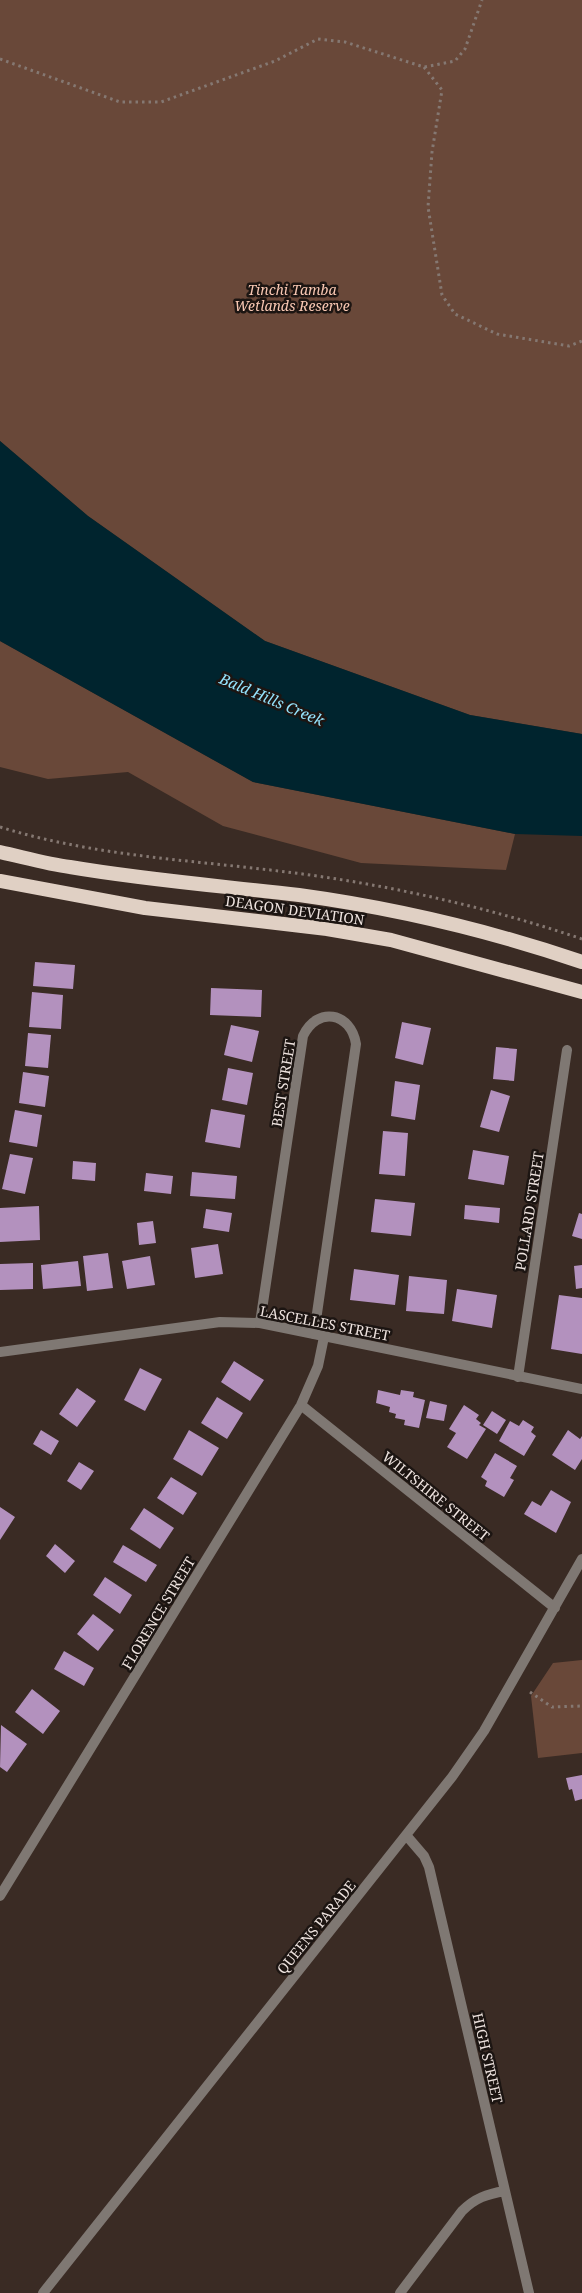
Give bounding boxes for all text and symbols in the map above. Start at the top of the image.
park label: Tinchi Tamba Wetlands Reserve [234,280,350,315]
water label: Bald Hills Creek [216,668,328,730]
street label: DEAGON DEVIATION [224,891,366,929]
street label: BEST STREET [267,1037,299,1128]
street label: POLLARD STREET [510,1150,548,1272]
street label: LASCELLES STREET [258,1301,392,1345]
street label: WILTSHIRE STREET [378,1447,494,1545]
street label: FLORENCE STREET [117,1553,199,1673]
street label: QUEENS PARADE [272,1876,360,1978]
street label: HIGH STREET [468,2011,508,2105]

